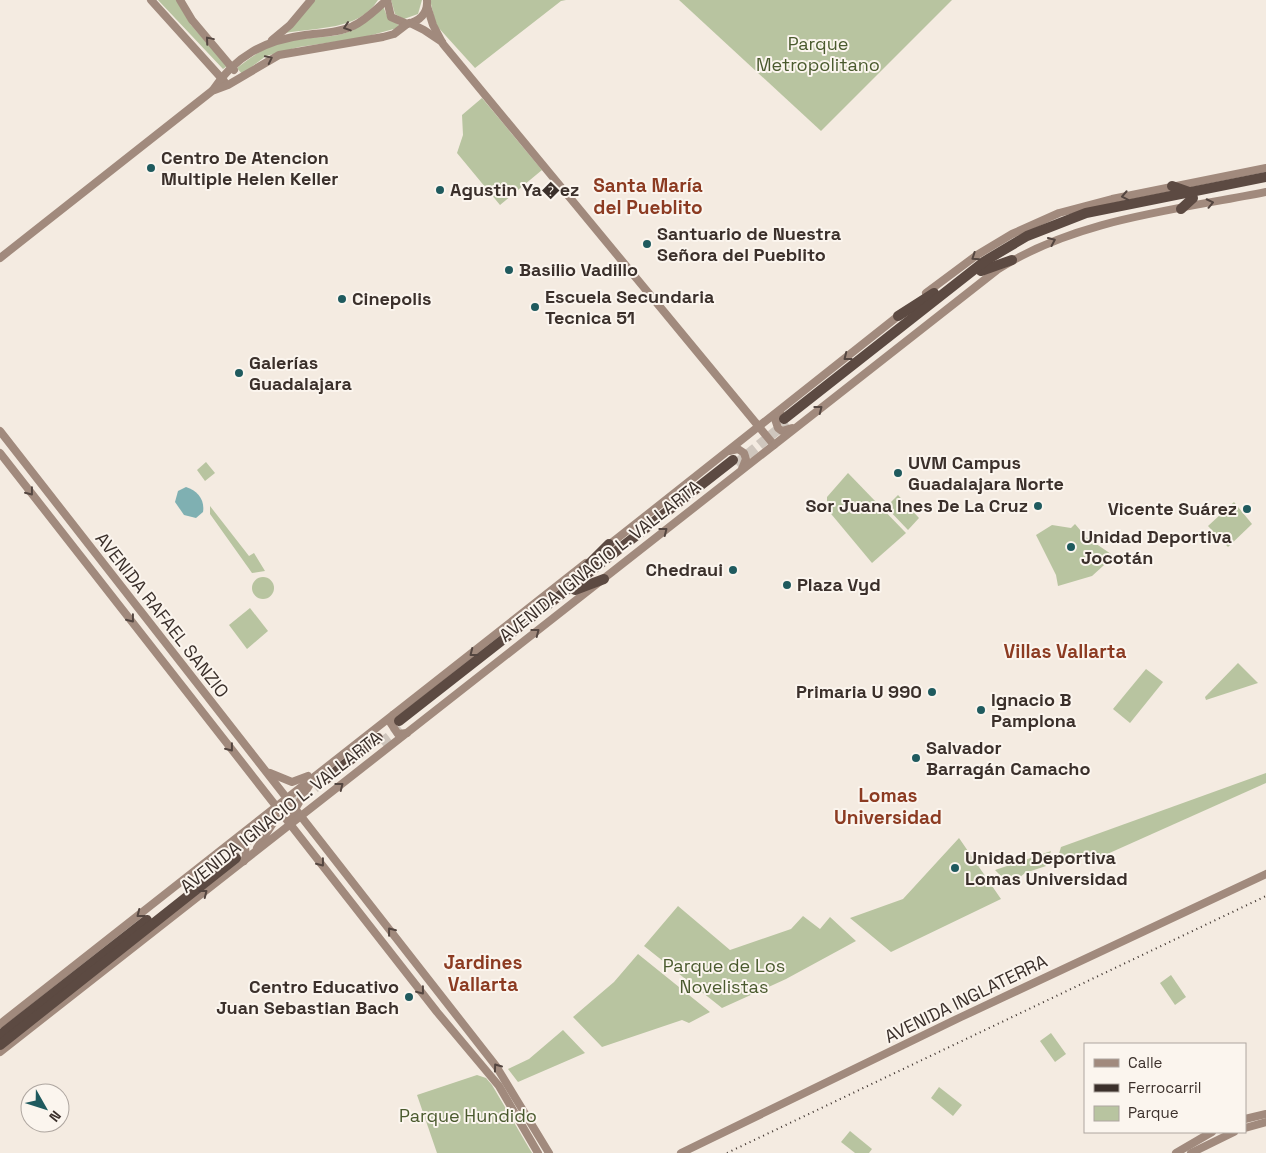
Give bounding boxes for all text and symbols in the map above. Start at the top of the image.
one-way arrow [343,22,351,32]
park label: Parque Metropolitano [756,32,880,76]
one-way arrow [206,36,215,45]
one-way arrow [264,55,273,66]
place label: Centro De Atencion Multiple Helen Keller [161,146,339,190]
marker: Centro De Atencion Multiple Helen Keller [145,162,157,174]
district label: Santa María del Pueblito [593,173,703,220]
place label: Agustin Ya�ez [450,178,579,201]
marker: Agustin Ya�ez [434,184,446,196]
one-way arrow [1120,190,1129,201]
one-way arrow [1206,198,1215,209]
place label: Santuario de Nuestra Señora del Pueblito [657,222,842,266]
one-way arrow [1047,236,1056,247]
marker: Santuario de Nuestra Señora del Pueblito [641,238,653,250]
one-way arrow [972,250,981,260]
place label: Basilio Vadillo [519,258,638,281]
marker: Basilio Vadillo [503,264,515,276]
place label: Escuela Secundaria Tecnica 51 [545,285,715,329]
place label: Cinepolis [352,287,431,310]
marker: Cinepolis [336,293,348,305]
marker: Escuela Secundaria Tecnica 51 [529,301,541,313]
place label: Galerías Guadalajara [249,351,352,395]
one-way arrow [844,351,853,359]
marker: Galerías Guadalajara [233,367,245,379]
one-way arrow [813,407,822,415]
place label: UVM Campus Guadalajara Norte [908,451,1064,495]
marker: UVM Campus Guadalajara Norte [892,467,904,479]
street label: AVENIDA IGNACIO L. VALLARTA [494,475,705,647]
one-way arrow [24,486,33,496]
place label: Sor Juana Ines De La Cruz [805,494,1028,517]
place label: Vicente Suárez [1108,497,1237,520]
marker: Sor Juana Ines De La Cruz [1032,500,1044,512]
marker: Vicente Suárez [1241,503,1253,515]
place label: Unidad Deportiva Jocotán [1081,525,1232,569]
street label: AVENIDA RAFAEL SANZIO [91,527,234,702]
one-way arrow [658,529,667,537]
marker: Unidad Deportiva Jocotán [1065,541,1077,553]
place label: Chedraui [646,558,723,581]
marker: Chedraui [727,564,739,576]
place label: Plaza Vyd [797,573,881,596]
marker: Plaza Vyd [781,579,793,591]
one-way arrow [125,614,134,623]
one-way arrow [530,629,539,637]
district label: Villas Vallarta [1004,639,1126,664]
one-way arrow [469,647,478,656]
place label: Primaria U 990 [796,680,922,703]
marker: Primaria U 990 [926,686,938,698]
place label: Ignacio B Pamplona [991,688,1077,732]
marker: Ignacio B Pamplona [975,704,987,716]
street label: AVENIDA IGNACIO L. VALLARTA [175,726,386,898]
place label: Salvador Barragán Camacho [926,736,1090,780]
one-way arrow [225,742,233,751]
marker: Salvador Barragán Camacho [910,752,922,764]
one-way arrow [334,783,343,792]
district label: Lomas Universidad [834,783,942,830]
place label: Unidad Deportiva Lomas Universidad [965,846,1128,890]
one-way arrow [315,858,324,867]
marker: Unidad Deportiva Lomas Universidad [949,862,961,874]
one-way arrow [198,890,208,899]
one-way arrow [137,908,146,916]
one-way arrow [388,928,397,937]
street label: AVENIDA INGLATERRA [881,949,1051,1048]
district label: Jardines Vallarta [444,950,522,997]
park label: Parque de Los Novelistas [663,954,785,998]
place label: Centro Educativo Juan Sebastian Bach [216,975,399,1019]
one-way arrow [415,986,424,995]
marker: Centro Educativo Juan Sebastian Bach [403,991,415,1003]
legend [1084,1043,1246,1133]
text: Calle [1128,1053,1163,1072]
one-way arrow [494,1064,502,1073]
text: Ferrocarril [1128,1078,1201,1097]
north arrow [20,1083,70,1133]
text: Parque [1128,1103,1179,1122]
park label: Parque Hundido [399,1104,537,1127]
text: N [45,1107,65,1125]

